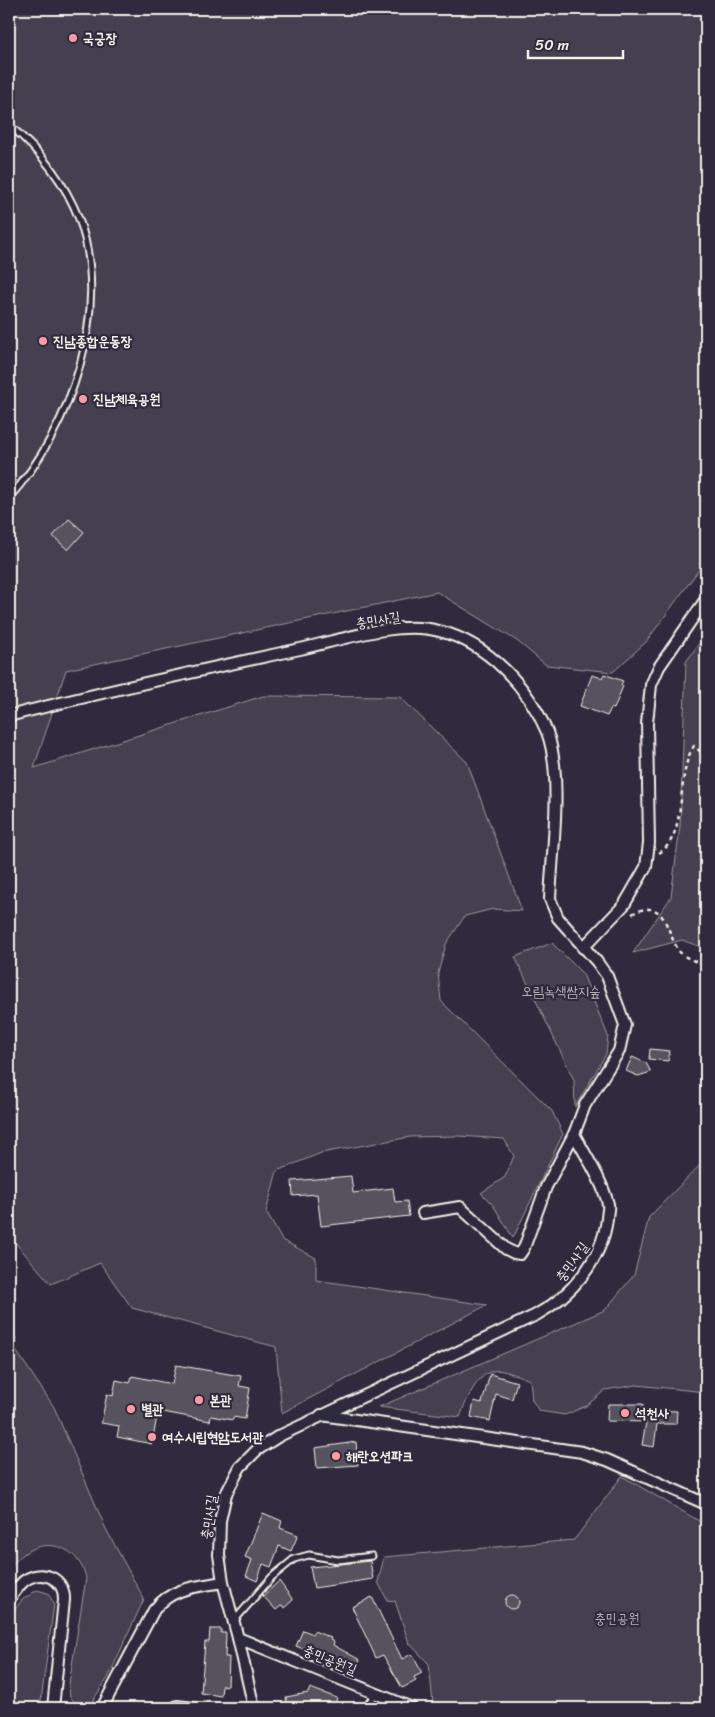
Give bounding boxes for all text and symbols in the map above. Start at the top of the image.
place label: 국궁장 [83,26,118,51]
scale bar [528,28,622,60]
marker: 국궁장 [67,32,79,44]
text: 50 m [535,32,570,58]
place label: 진남종합운동장 [53,329,133,354]
marker: 진남종합운동장 [37,335,49,347]
place label: 진남체육공원 [93,387,161,412]
marker: 진남체육공원 [77,393,89,405]
street label: 충민사길 [354,604,403,636]
park label: 오림녹색쌈지숲 [522,979,600,1004]
street label: 충민사길 [549,1236,596,1288]
place label: 본관 [209,1388,232,1413]
marker: 본관 [193,1394,205,1406]
place label: 별관 [141,1397,164,1422]
place label: 석천사 [635,1401,670,1426]
marker: 별관 [125,1403,137,1415]
marker: 석천사 [619,1407,631,1419]
place label: 여수시립현암도서관 [162,1425,264,1450]
marker: 여수시립현암도서관 [146,1431,158,1443]
place label: 해란오션파크 [346,1444,414,1469]
marker: 해란오션파크 [330,1450,342,1462]
street label: 충민사길 [193,1492,225,1541]
park label: 충민공원 [594,1606,640,1631]
street label: 충민공원길 [299,1638,361,1682]

